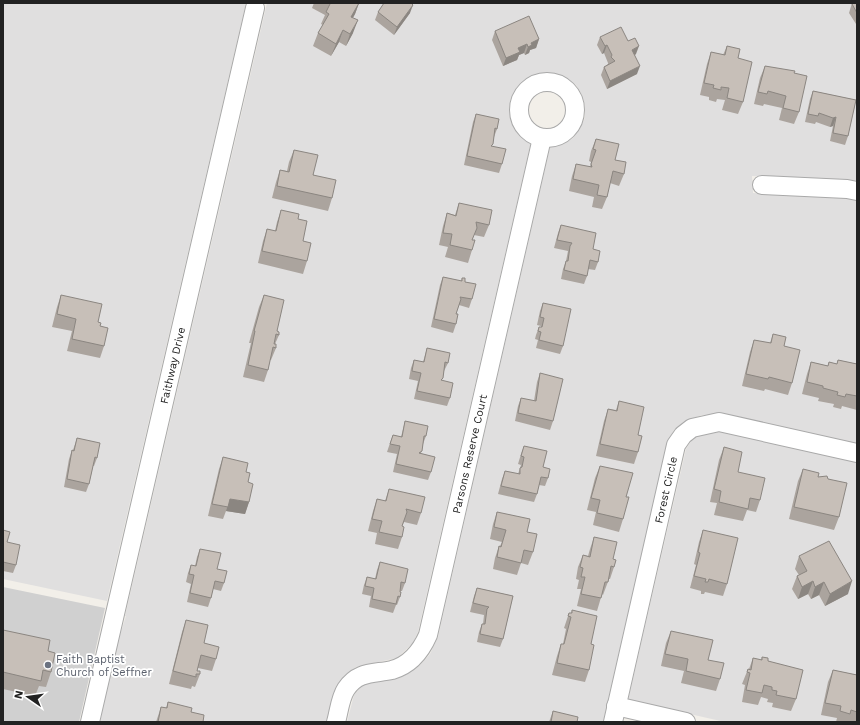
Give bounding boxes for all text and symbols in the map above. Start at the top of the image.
street label: Faithway Drive [158,326,188,405]
street label: Parsons Reserve Court [450,393,490,515]
street label: Forest Circle [652,455,680,525]
place label: Faith Baptist Church of Seffner [56,653,152,679]
marker: Faith Baptist Church of Seffner [43,660,53,670]
north arrow [8,677,48,717]
text: N [11,689,26,700]

